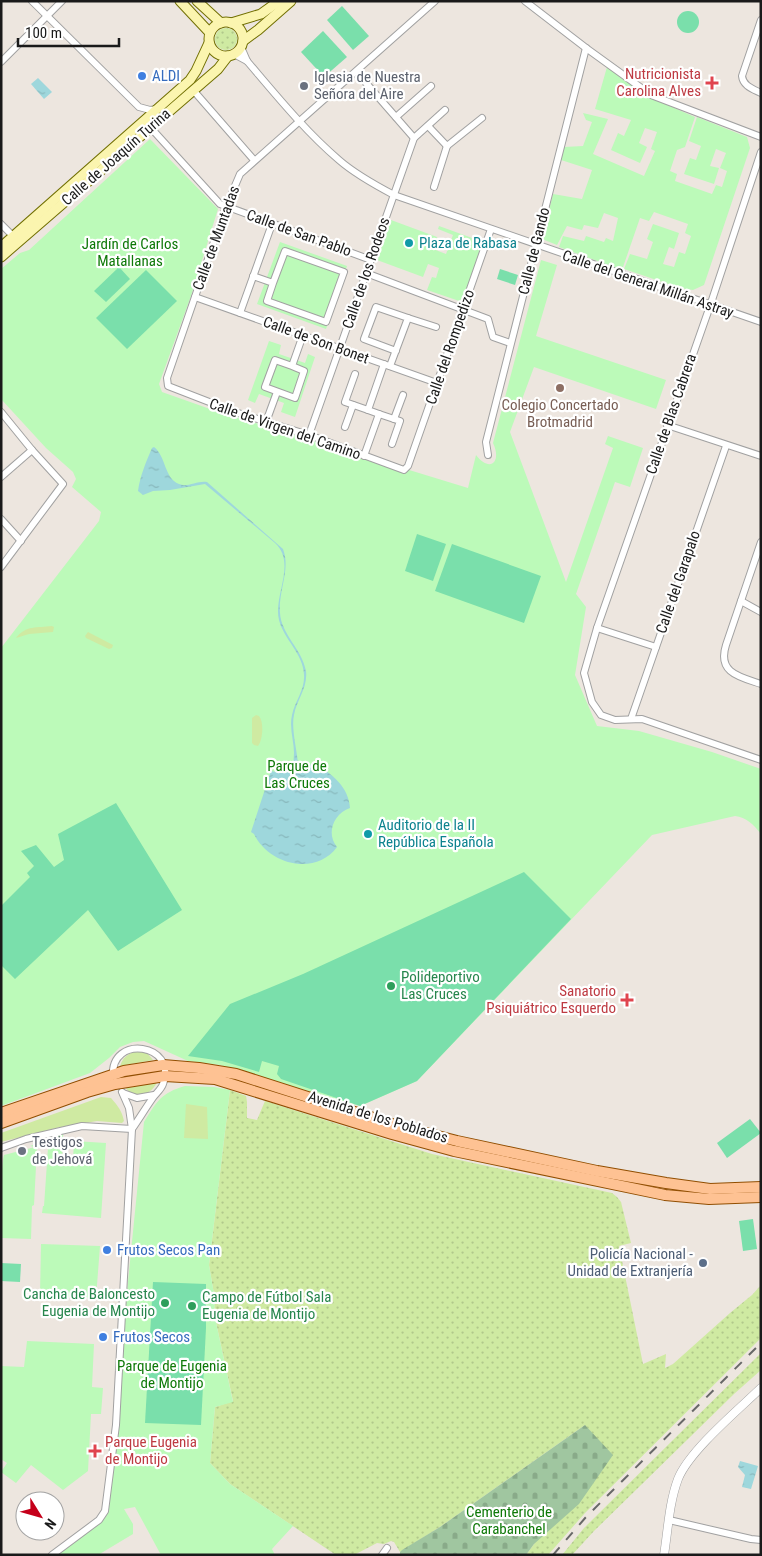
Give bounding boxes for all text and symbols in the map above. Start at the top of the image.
scale bar [18,15,119,47]
text: 100 m [25,24,62,42]
place label: Nutricionista Carolina Alves [616,65,701,100]
place label: ALDI [152,67,180,85]
place label: Iglesia de Nuestra Señora del Aire [314,68,421,103]
marker: ALDI [136,70,148,82]
marker: Nutricionista Carolina Alves [705,76,719,90]
marker: Iglesia de Nuestra Señora del Aire [298,80,310,92]
street label: Calle de Joaquín Turina [58,105,174,209]
street label: Calle de Muntadas [189,183,243,293]
street label: Calle de San Pablo [244,206,354,260]
street label: Calle de Gando [514,206,554,296]
street label: Calle de los Rodeos [339,215,394,331]
place label: Plaza de Rabasa [419,234,517,252]
park label: Jardín de Carlos Matallanas [82,235,178,270]
marker: Plaza de Rabasa [403,237,415,249]
street label: Calle del General Millán Astray [560,246,736,322]
street label: Calle del Rompedizo [422,287,478,407]
street label: Calle de Son Bonet [261,312,371,368]
street label: Calle de Blas Cabrera [642,351,700,477]
marker: Colegio Concertado Brotmadrid [554,382,566,394]
street label: Calle de Virgen del Camino [207,395,363,463]
place label: Colegio Concertado Brotmadrid [501,396,619,431]
street label: Calle del Garapalo [652,528,704,636]
park label: Parque de Las Cruces [264,757,330,792]
place label: Auditorio de la II República Española [378,816,494,851]
marker: Auditorio de la II República Española [362,828,374,840]
place label: Polideportivo Las Cruces [401,968,480,1003]
marker: Polideportivo Las Cruces [385,980,397,992]
place label: Sanatorio Psiquiátrico Esquerdo [486,982,616,1017]
marker: Sanatorio Psiquiátrico Esquerdo [620,993,634,1007]
street label: Avenida de los Poblados [306,1087,450,1147]
place label: Testigos de Jehová [32,1133,92,1168]
marker: Testigos de Jehová [16,1145,28,1157]
place label: Frutos Secos Pan [117,1241,220,1259]
marker: Frutos Secos Pan [101,1244,113,1256]
place label: Policía Nacional - Unidad de Extranjería [568,1245,693,1280]
marker: Policía Nacional - Unidad de Extranjería [697,1257,709,1269]
place label: Cancha de Baloncesto Eugenia de Montijo [23,1285,155,1320]
place label: Campo de Fútbol Sala Eugenia de Montijo [202,1288,331,1323]
marker: Cancha de Baloncesto Eugenia de Montijo [159,1297,171,1309]
marker: Campo de Fútbol Sala Eugenia de Montijo [186,1300,198,1312]
place label: Frutos Secos [113,1328,190,1346]
marker: Frutos Secos [97,1331,109,1343]
park label: Parque de Eugenia de Montijo [117,1357,227,1392]
place label: Parque Eugenia de Montijo [105,1433,197,1468]
marker: Parque Eugenia de Montijo [89,1445,101,1457]
north arrow [15,1491,65,1541]
park label: Cementerio de Carabanchel [466,1503,552,1538]
text: N [41,1516,59,1532]

